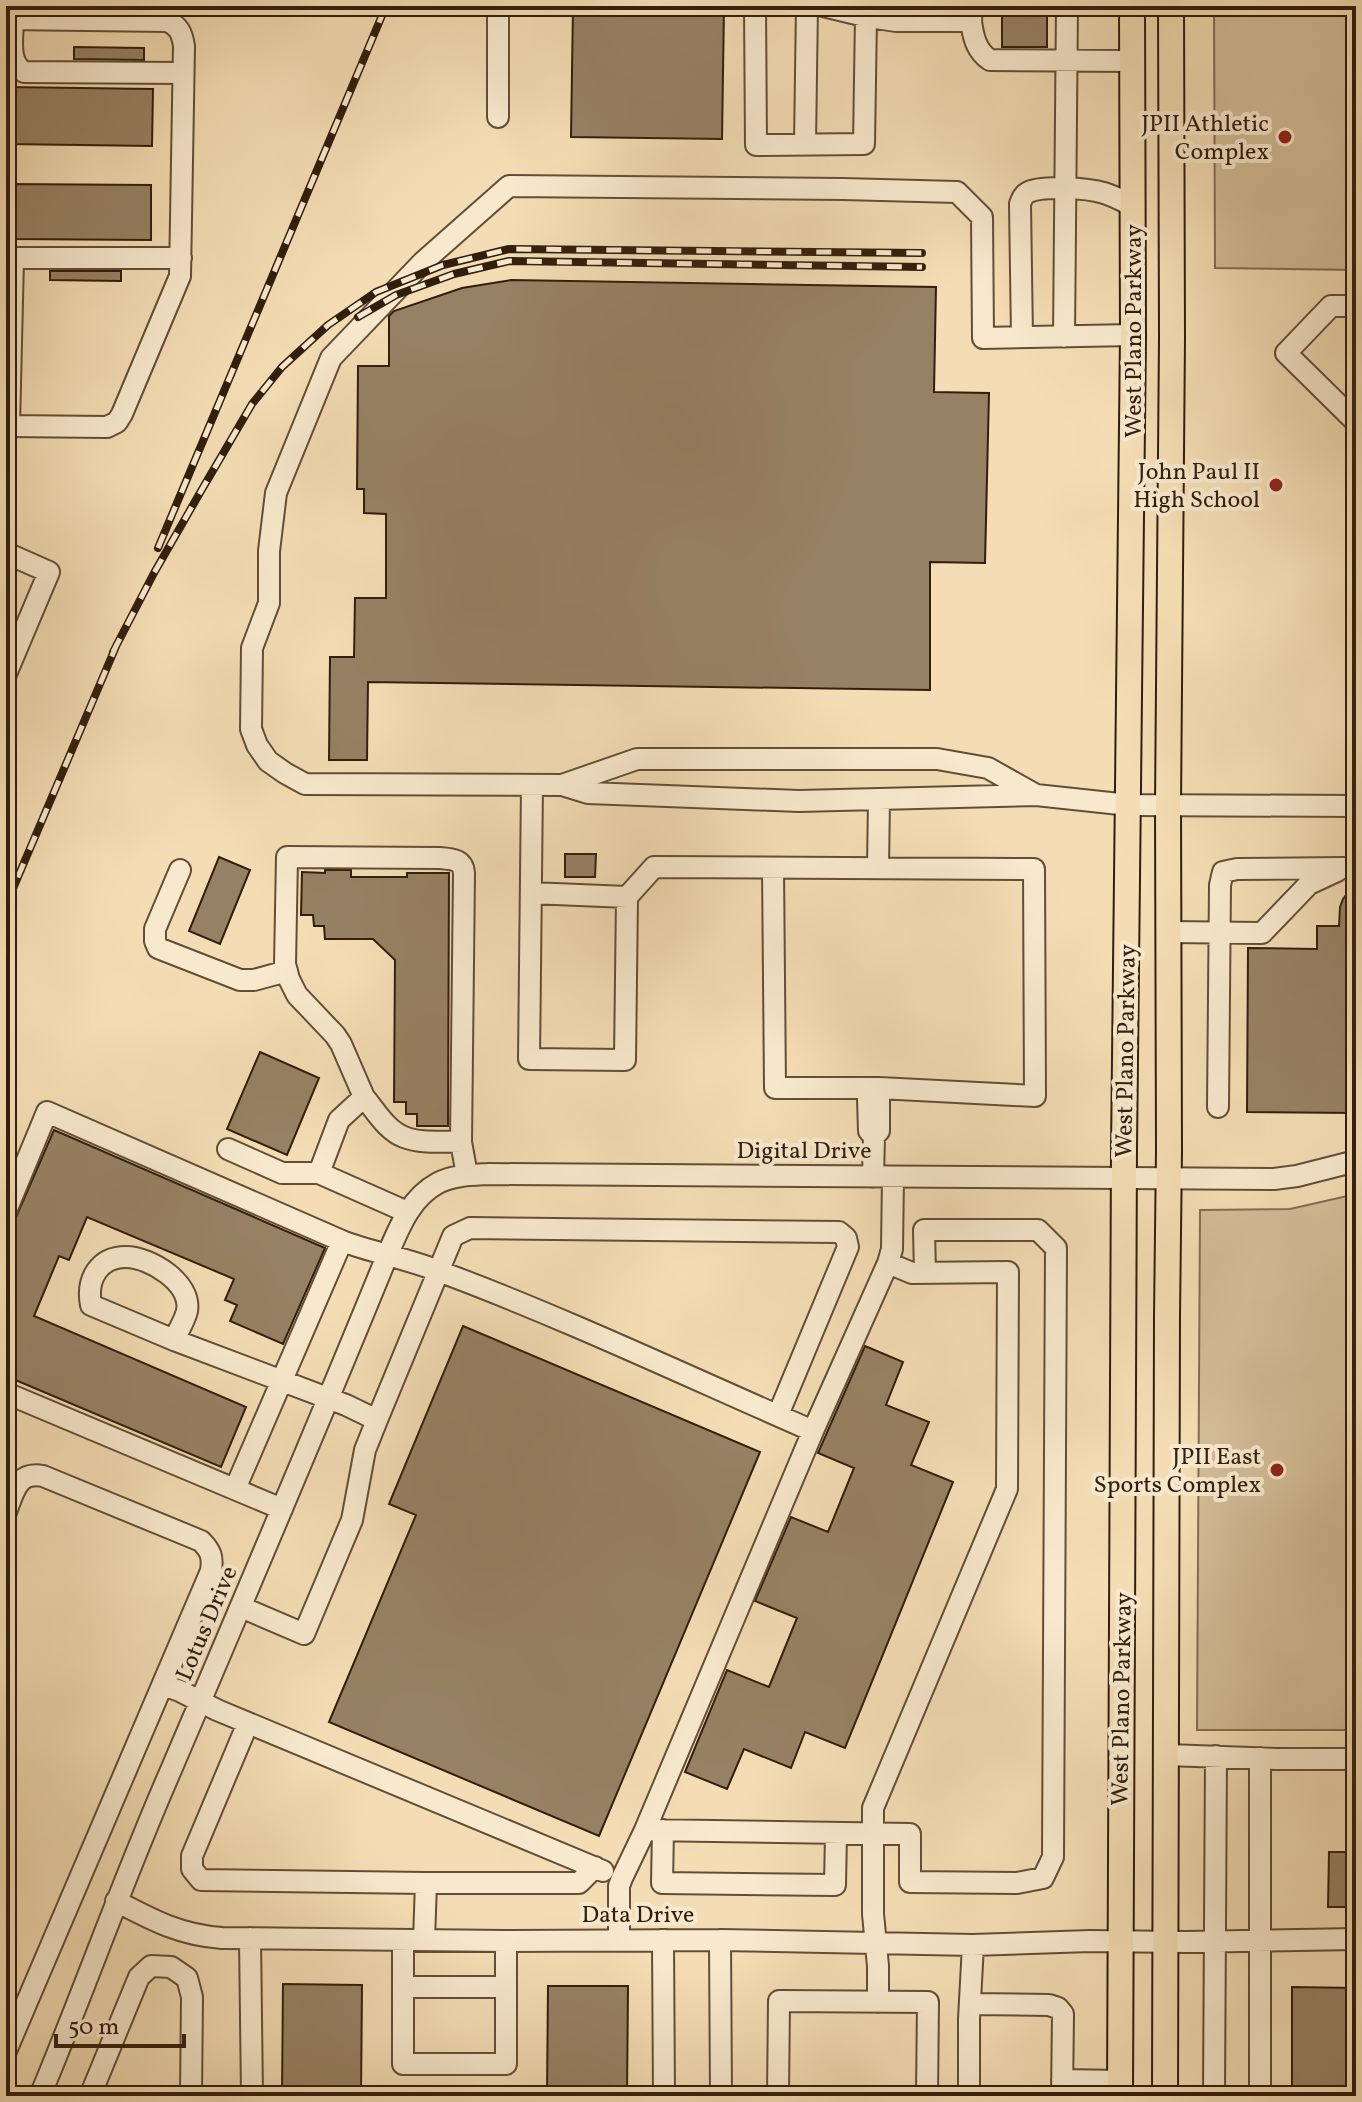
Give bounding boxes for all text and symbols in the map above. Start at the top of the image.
place label: JPII Athletic Complex [1141,108,1269,170]
marker: JPII Athletic Complex [1276,128,1294,146]
street label: West Plano Parkway [1118,224,1152,438]
place label: John Paul II High School [1133,456,1260,518]
marker: John Paul II High School [1267,476,1285,494]
street label: West Plano Parkway [1108,944,1146,1158]
street label: Digital Drive [736,1135,872,1169]
place label: JPII East Sports Complex [1093,1441,1261,1503]
marker: JPII East Sports Complex [1268,1461,1286,1479]
street label: Lotus Drive [168,1561,247,1687]
street label: West Plano Parkway [1104,1592,1142,1806]
street label: Data Drive [582,1899,694,1933]
scale bar [56,1998,184,2048]
text: 50 m [68,2011,120,2045]

